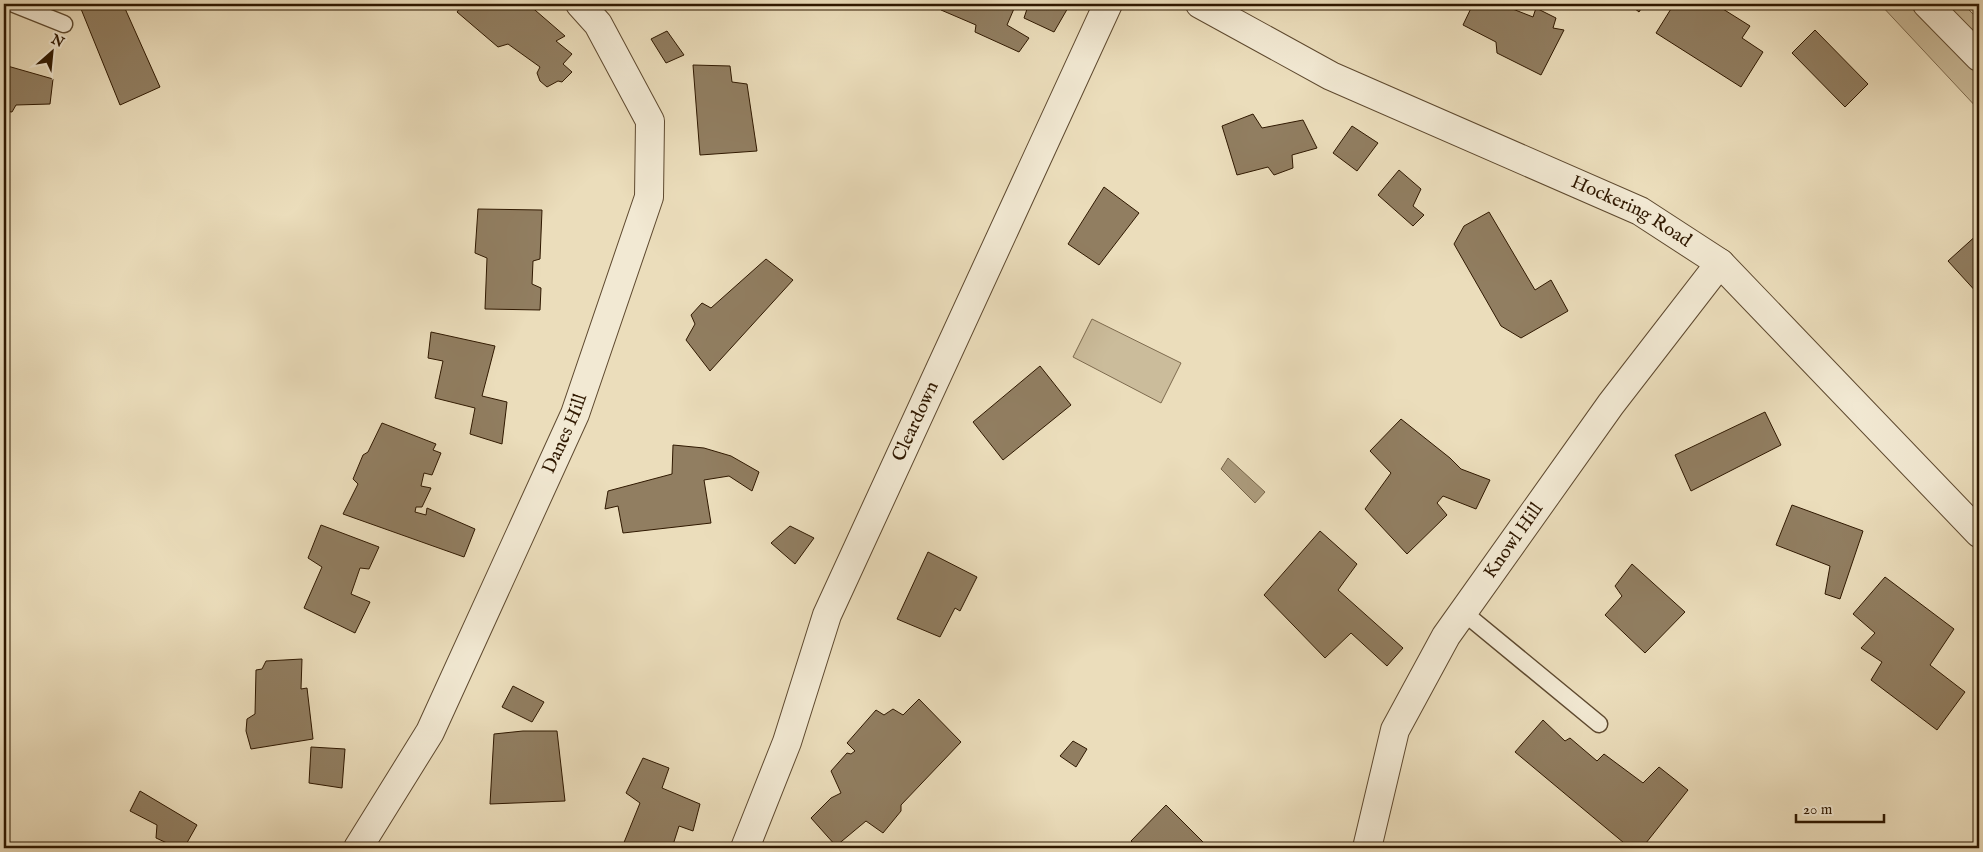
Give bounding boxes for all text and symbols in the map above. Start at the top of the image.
north arrow [28,28,78,78]
text: N [47,30,67,52]
street label: Hockering Road [1567,170,1697,254]
street label: Cleardown [887,378,945,465]
street label: Danes Hill [537,390,593,478]
street label: Knowl Hill [1479,498,1549,583]
scale bar [1796,792,1883,824]
text: 20 m [1803,800,1833,819]

